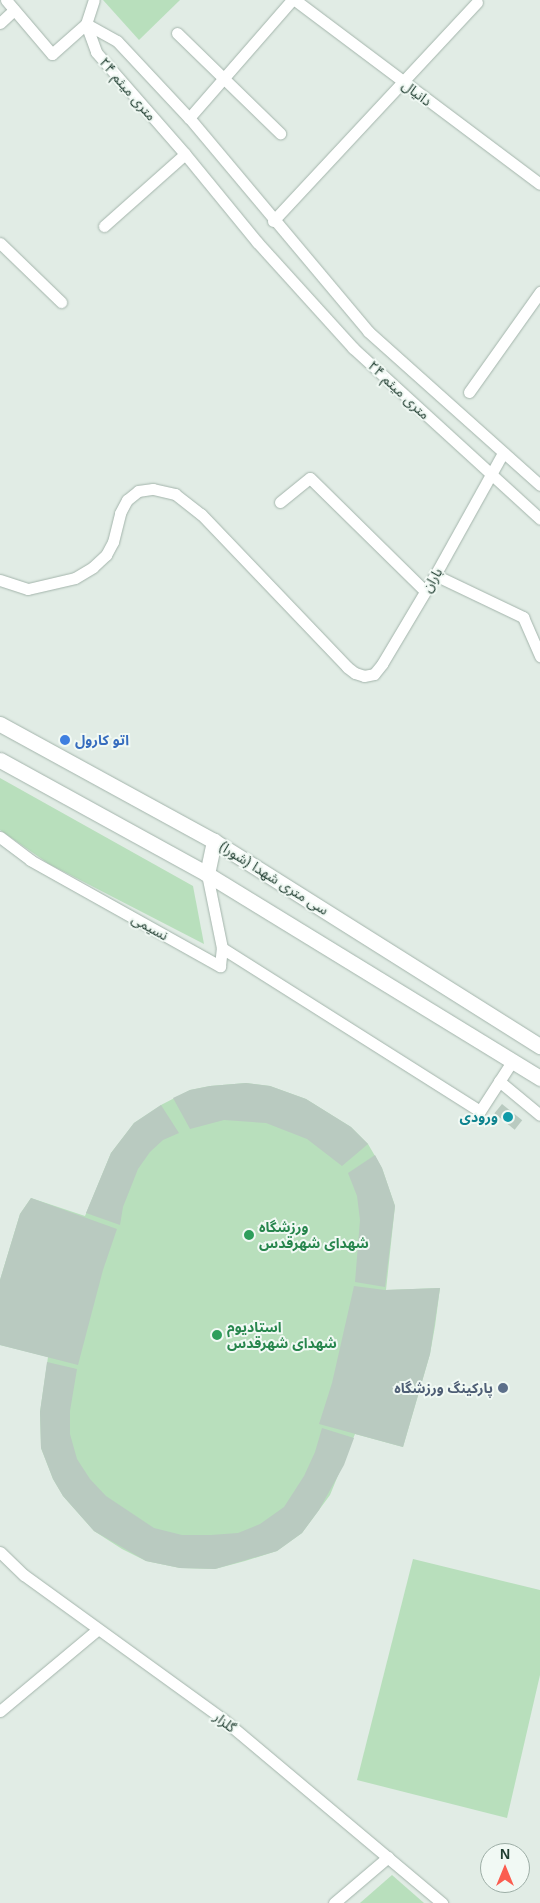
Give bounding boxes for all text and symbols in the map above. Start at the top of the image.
street label: ۲۴ متری میثم [96,54,160,124]
street label: دانیال [399,76,435,110]
street label: ۲۴ متری میثم [365,357,433,423]
street label: باران [418,565,446,595]
place label: اتو کارول [75,732,129,748]
marker: اتو کارول [59,734,71,746]
street label: سی متری شهدا (شورا) [216,838,332,918]
street label: نسیمی [129,910,171,944]
place label: ورودی [460,1109,498,1125]
marker: ورودی [502,1111,514,1123]
place label: ورزشگاه شهدای شهرقدس [259,1219,369,1252]
marker: ورزشگاه شهدای شهرقدس [243,1229,255,1241]
place label: استادیوم شهدای شهرقدس [227,1319,337,1351]
marker: استادیوم شهدای شهرقدس [211,1329,223,1341]
place label: پارکینگ ورزشگاه [394,1380,493,1396]
marker: پارکینگ ورزشگاه [497,1382,509,1394]
street label: گلزار [211,1708,239,1736]
north arrow [480,1843,530,1893]
text: N [500,1846,510,1862]

